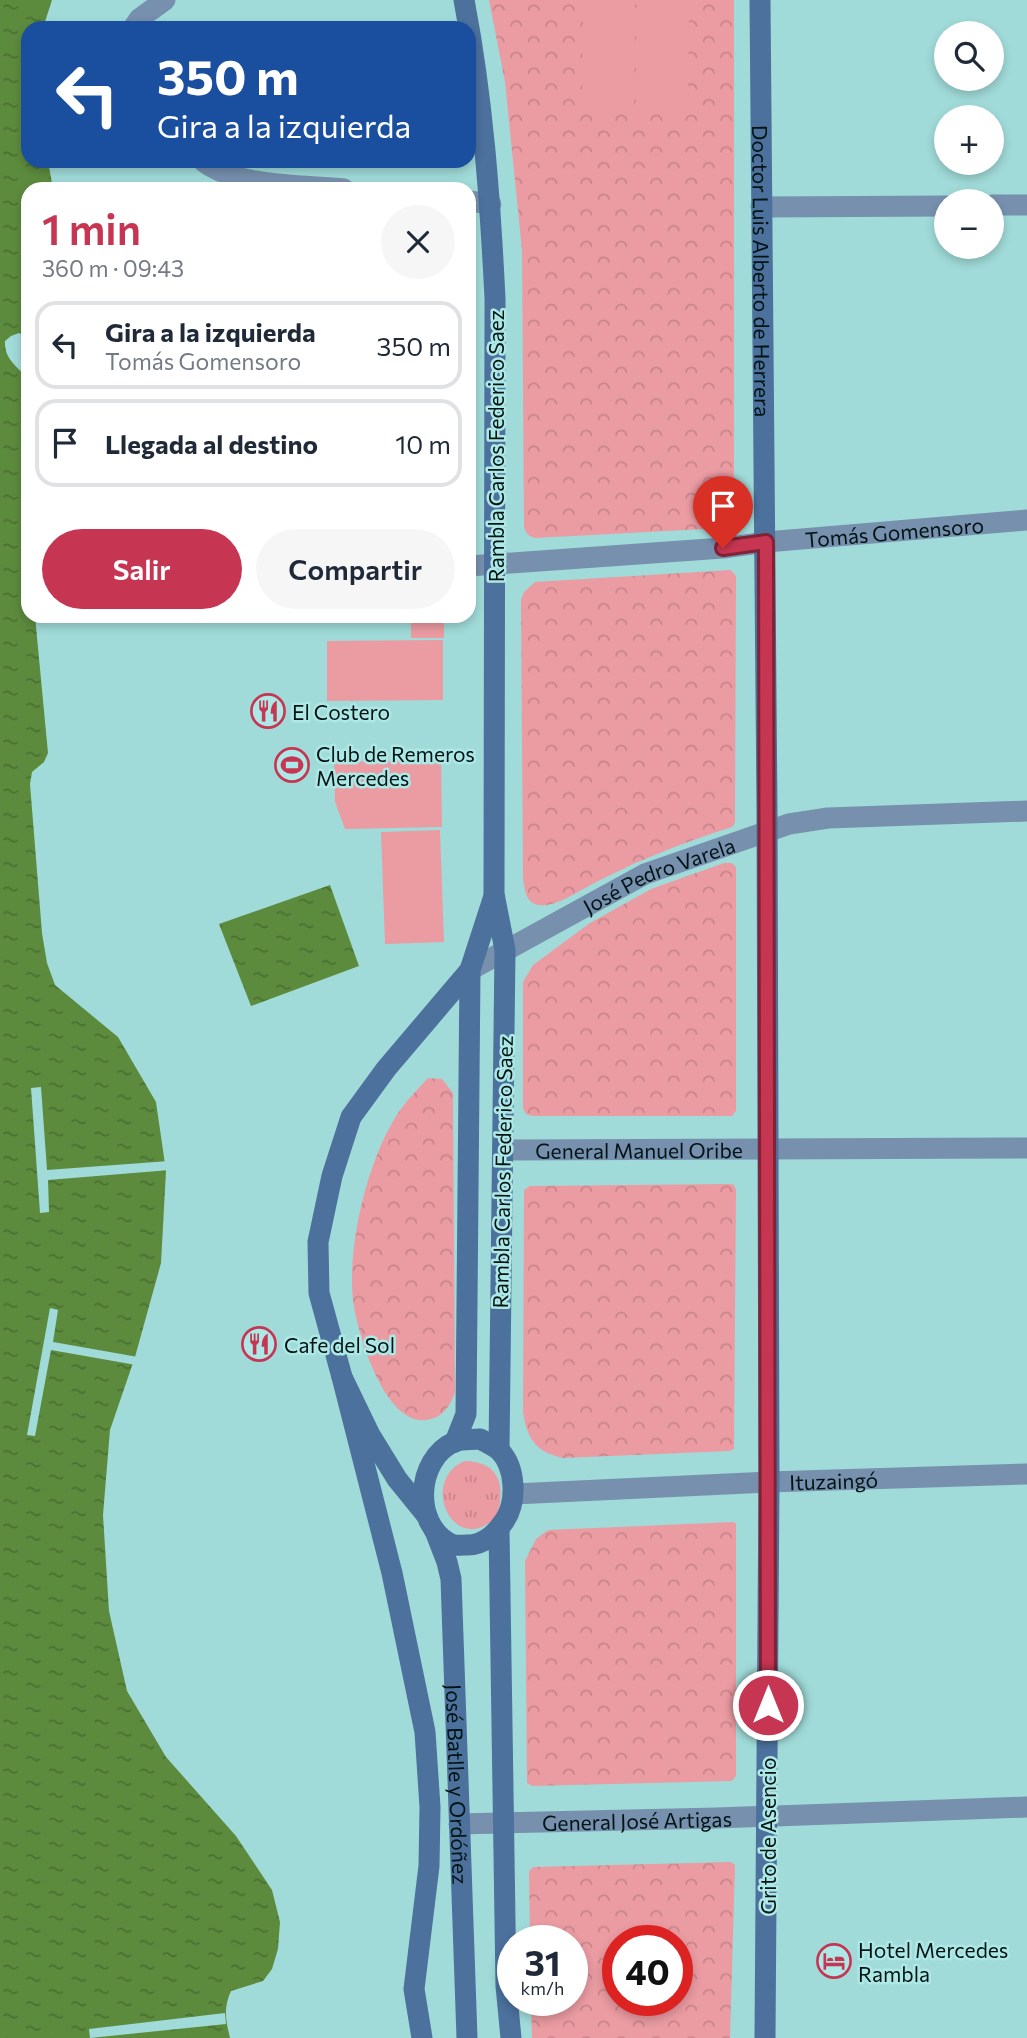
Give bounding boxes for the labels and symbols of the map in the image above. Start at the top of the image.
street label: Doctor Luis Alberto de Herrera [749,125,776,417]
street label: Rambla Carlos Federico Saez [483,310,508,582]
pin [693,476,753,548]
street label: Tomás Gomensoro [804,511,985,551]
restaurant icon: El Costero [249,692,287,730]
place label: El Costero [292,699,390,724]
place label: Club de Remeros Mercedes [316,741,475,790]
sports icon: Club de Remeros Mercedes [273,746,311,784]
street label: José Pedro Varela [578,831,738,918]
street label: Rambla Carlos Federico Saez [487,1036,517,1308]
street label: General Manuel Oribe [535,1137,743,1162]
restaurant icon: Cafe del Sol [240,1325,278,1363]
place label: Cafe del Sol [284,1332,395,1357]
street label: Ituzaingó [789,1466,878,1494]
position arrow [731,1668,805,1742]
street label: José Batlle y Ordóñez [442,1684,474,1885]
street label: Grito de Asencio [755,1758,780,1914]
street label: General José Artigas [542,1805,732,1835]
speed limit sign: 40 [602,1925,693,2016]
place label: Hotel Mercedes Rambla [858,1937,1008,1986]
hotel icon: Hotel Mercedes Rambla [815,1942,853,1980]

